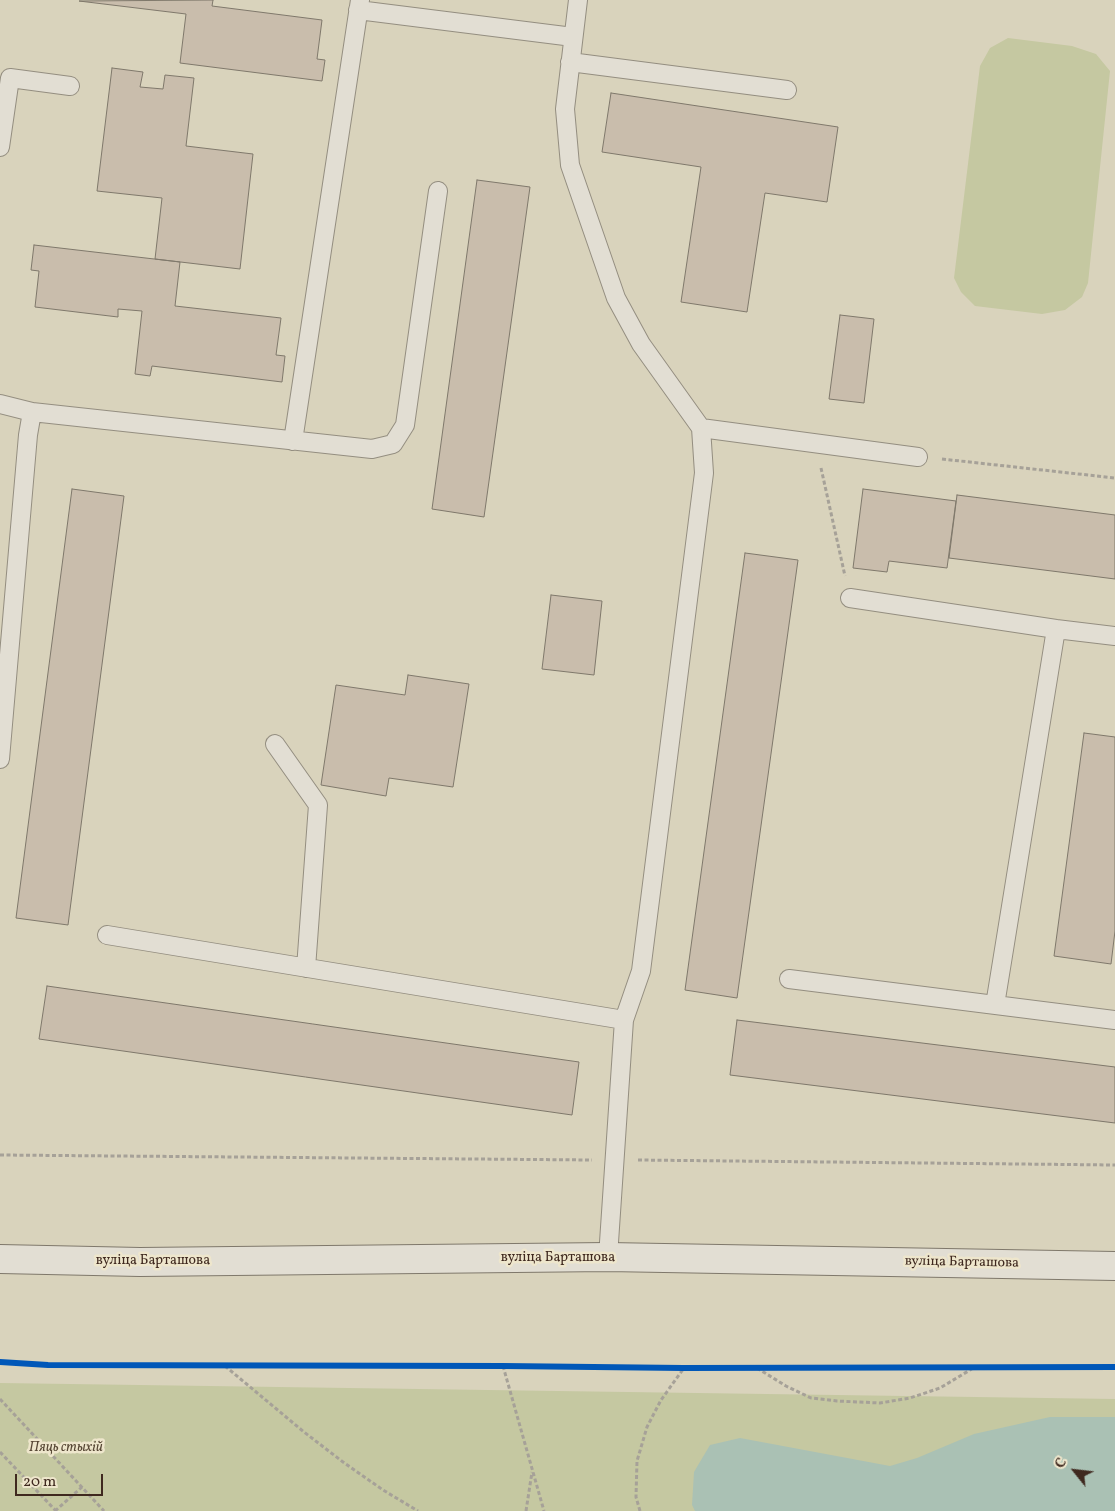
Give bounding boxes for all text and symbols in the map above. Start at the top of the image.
street label: вуліца Барташова [501,1250,615,1266]
street label: вуліца Барташова [96,1253,210,1269]
street label: вуліца Барташова [905,1254,1019,1272]
park label: Пяць стыхій [29,1440,103,1456]
north arrow [1050,1446,1100,1496]
text: С [1051,1455,1072,1472]
scale bar [18,1464,105,1496]
text: 20 m [23,1472,56,1493]

